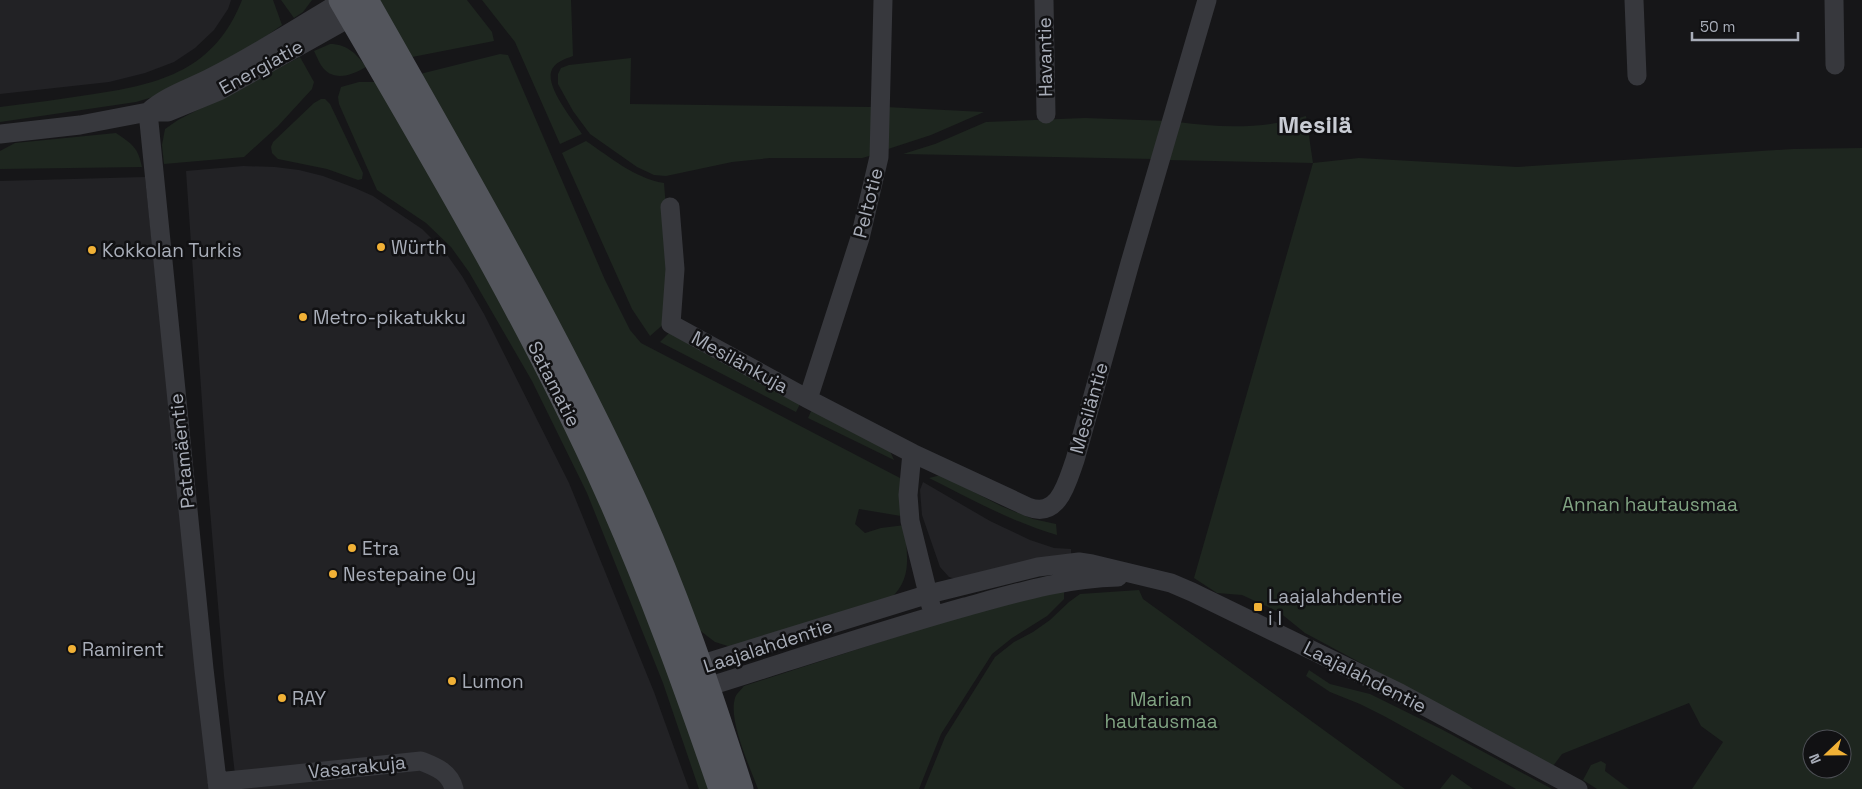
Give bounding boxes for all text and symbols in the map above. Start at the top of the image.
scale bar [1692,10,1798,42]
street label: Havantie [1032,17,1058,97]
text: 50 m [1700,17,1735,36]
street label: Energiatie [215,34,307,100]
district label: Mesilä [1278,109,1352,140]
street label: Peltotie [847,165,889,241]
place label: Würth [391,235,447,260]
place label: Kokkolan Turkis [102,238,242,263]
marker: Würth [375,241,387,253]
marker: Kokkolan Turkis [86,244,98,256]
place label: Metro-pikatukku [313,305,466,330]
marker: Metro-pikatukku [297,311,309,323]
street label: Mesilänkuja [687,325,793,399]
street label: Satamatie [522,337,586,431]
street label: Mesiläntie [1064,359,1114,457]
street label: Patamäentie [164,392,200,510]
park label: Annan hautausmaa [1562,492,1738,517]
place label: Etra [362,536,399,561]
marker: Etra [346,542,358,554]
place label: Nestepaine Oy [343,562,476,587]
marker: Nestepaine Oy [327,568,339,580]
place label: Laajalahdentie i I [1268,584,1403,631]
marker: Laajalahdentie i I [1252,601,1264,613]
street label: Laajalahdentie [700,613,836,679]
street label: Laajalahdentie [1299,635,1431,719]
place label: Ramirent [82,637,164,662]
marker: Ramirent [66,643,78,655]
place label: Lumon [462,669,524,694]
marker: Lumon [446,675,458,687]
place label: RAY [292,686,327,711]
park label: Marian hautausmaa [1104,687,1218,734]
marker: RAY [276,692,288,704]
north arrow [1802,729,1852,779]
street label: Vasarakuja [307,749,407,785]
text: N [1805,751,1825,767]

